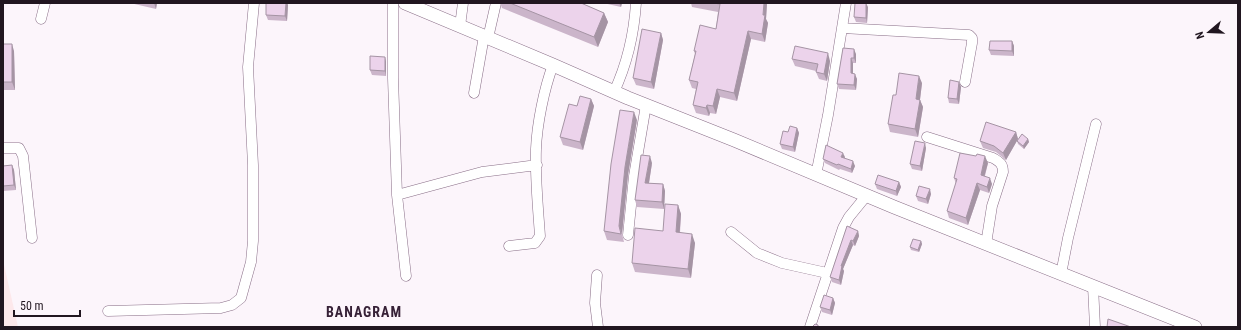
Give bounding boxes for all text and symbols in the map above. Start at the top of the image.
north arrow [1189,12,1229,52]
text: N [1193,30,1207,40]
scale bar [14,292,80,318]
text: 50 m [20,299,44,313]
district label: BANAGRAM [326,304,402,320]

